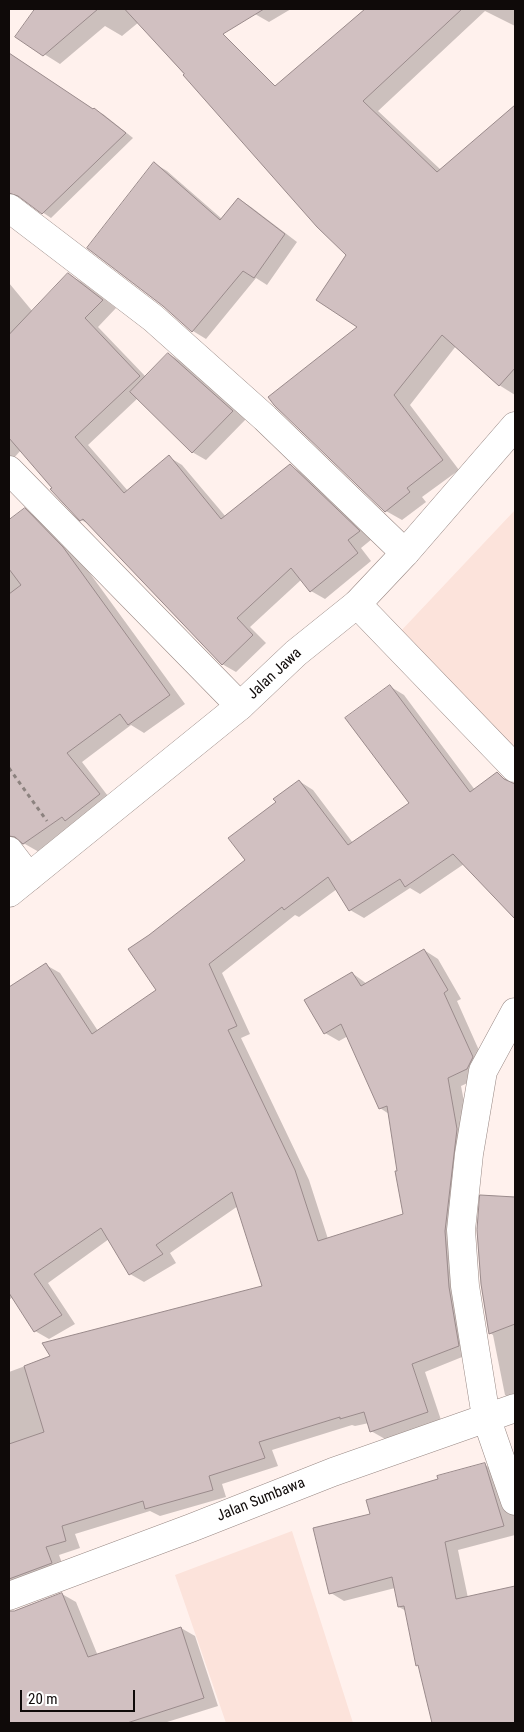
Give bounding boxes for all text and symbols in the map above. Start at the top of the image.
street label: Jalan Jawa [244,645,306,703]
street label: Jalan Sumbawa [214,1474,308,1526]
scale bar [22,1680,138,1712]
text: 20 m [28,1690,58,1708]

